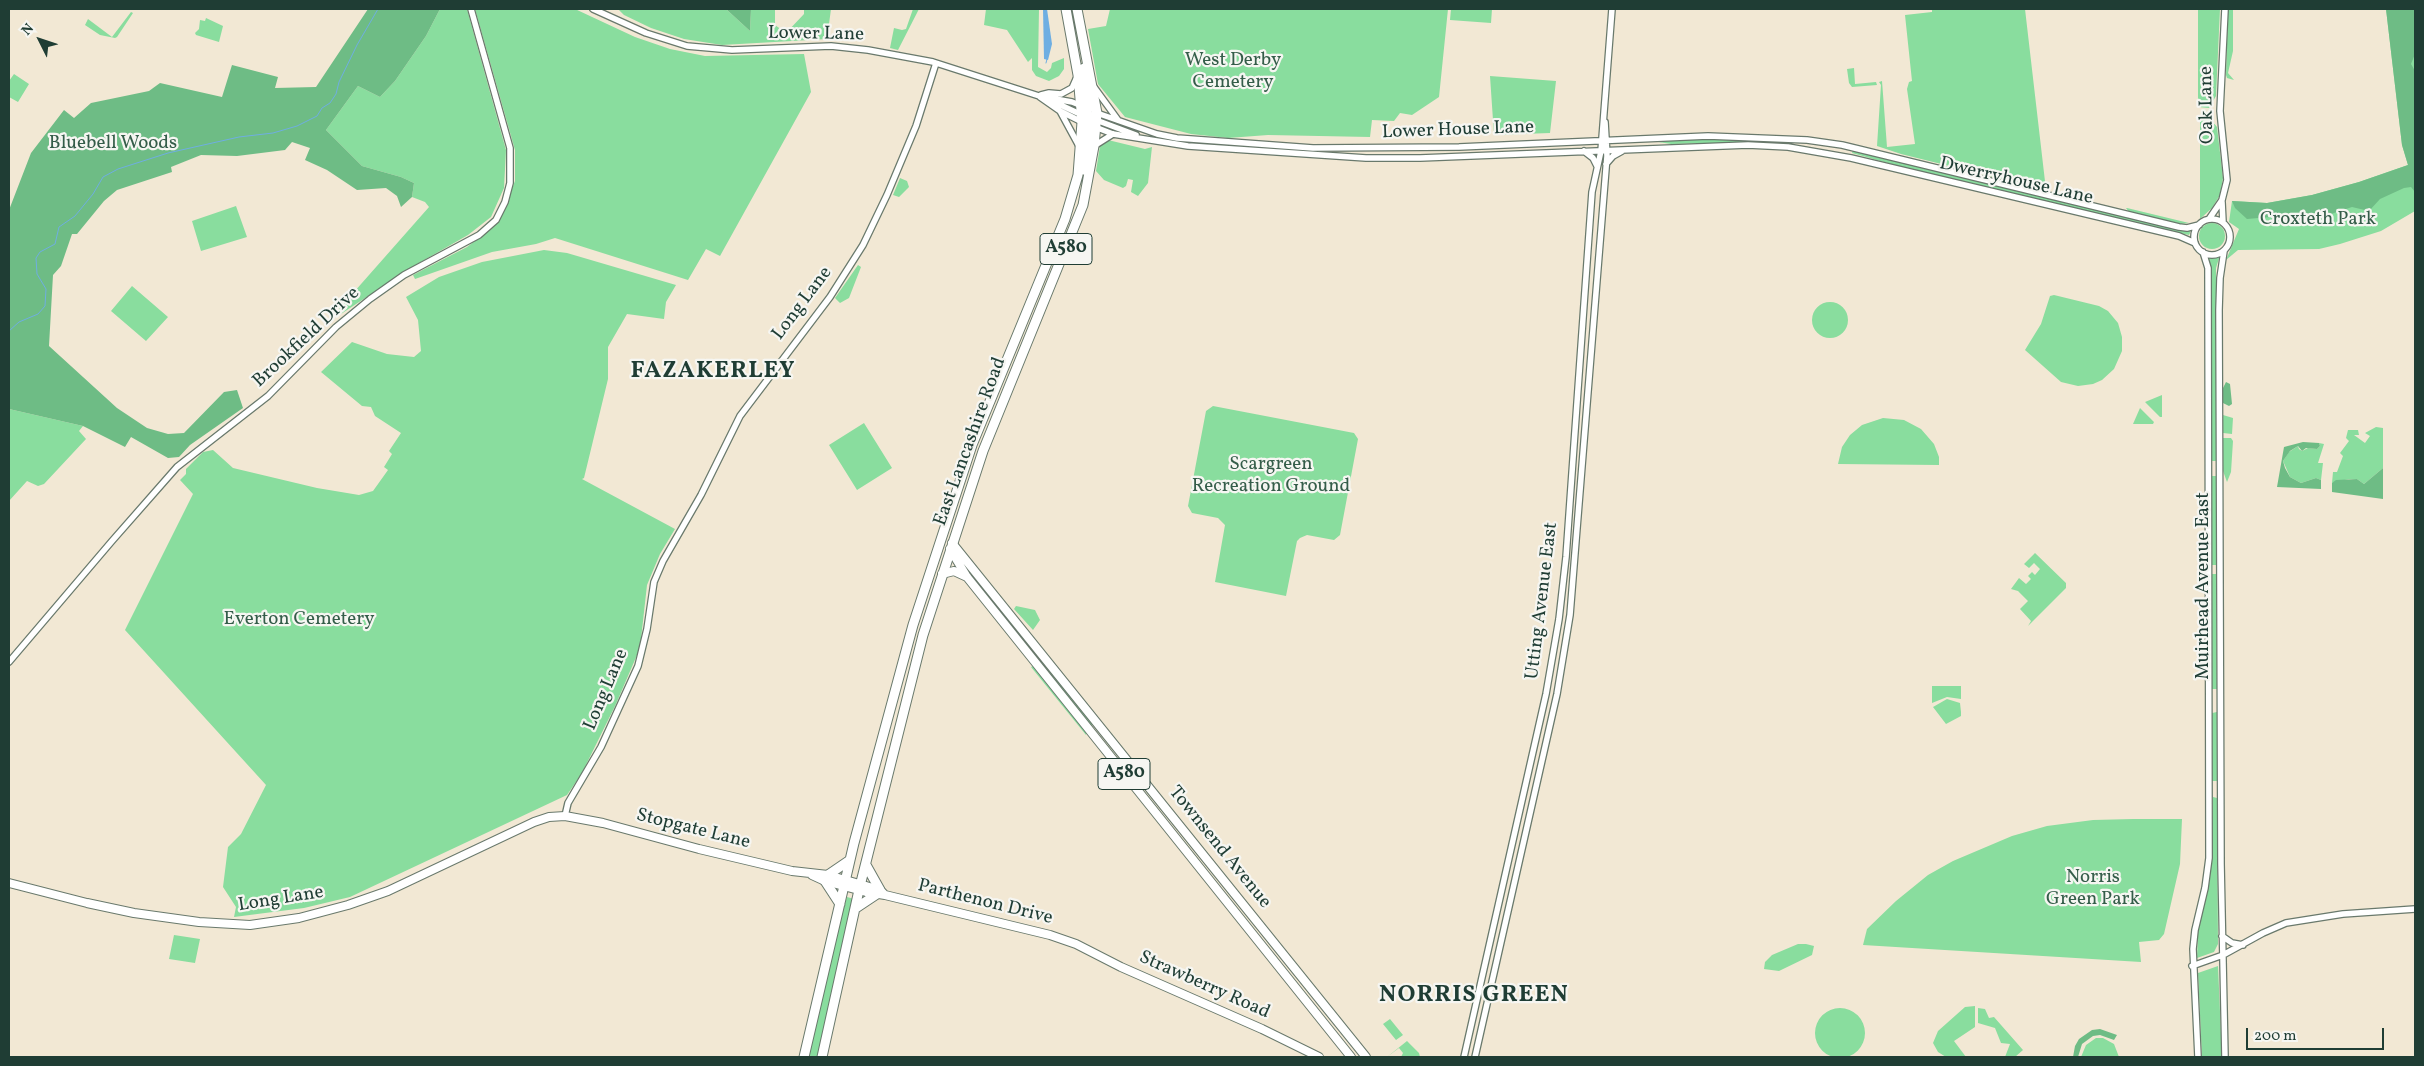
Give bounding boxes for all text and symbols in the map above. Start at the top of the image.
north arrow [15,15,65,65]
text: N [18,20,39,40]
street label: Lower Lane [768,23,864,47]
park label: West Derby Cemetery [1185,51,1281,95]
street label: Oak Lane [2196,66,2220,144]
street label: Lower House Lane [1381,117,1535,145]
park label: Bluebell Woods [49,134,177,156]
street label: Dwerryhouse Lane [1937,153,2095,211]
park label: Croxteth Park [2260,210,2376,232]
road number: A580 [1040,233,1092,264]
street label: Long Lane [768,263,838,345]
street label: Brookfield Drive [249,283,365,393]
street label: East Lancashire Road [930,355,1012,529]
district label: FAZAKERLEY [629,359,797,387]
park label: Scargreen Recreation Ground [1192,455,1350,499]
street label: Muirhead Avenue East [2194,492,2216,680]
street label: Utting Avenue East [1522,521,1564,681]
park label: Everton Cemetery [224,610,374,632]
street label: Long Lane [580,646,634,734]
road number: A580 [1098,759,1150,790]
street label: Townsend Avenue [1163,782,1275,914]
street label: Stopgate Lane [634,805,752,855]
park label: Norris Green Park [2046,868,2140,912]
street label: Parthenon Drive [915,875,1055,931]
street label: Long Lane [237,882,325,918]
street label: Strawberry Road [1135,947,1273,1025]
district label: NORRIS GREEN [1378,983,1570,1011]
scale bar [2249,1018,2386,1050]
text: 200 m [2254,1026,2297,1047]

